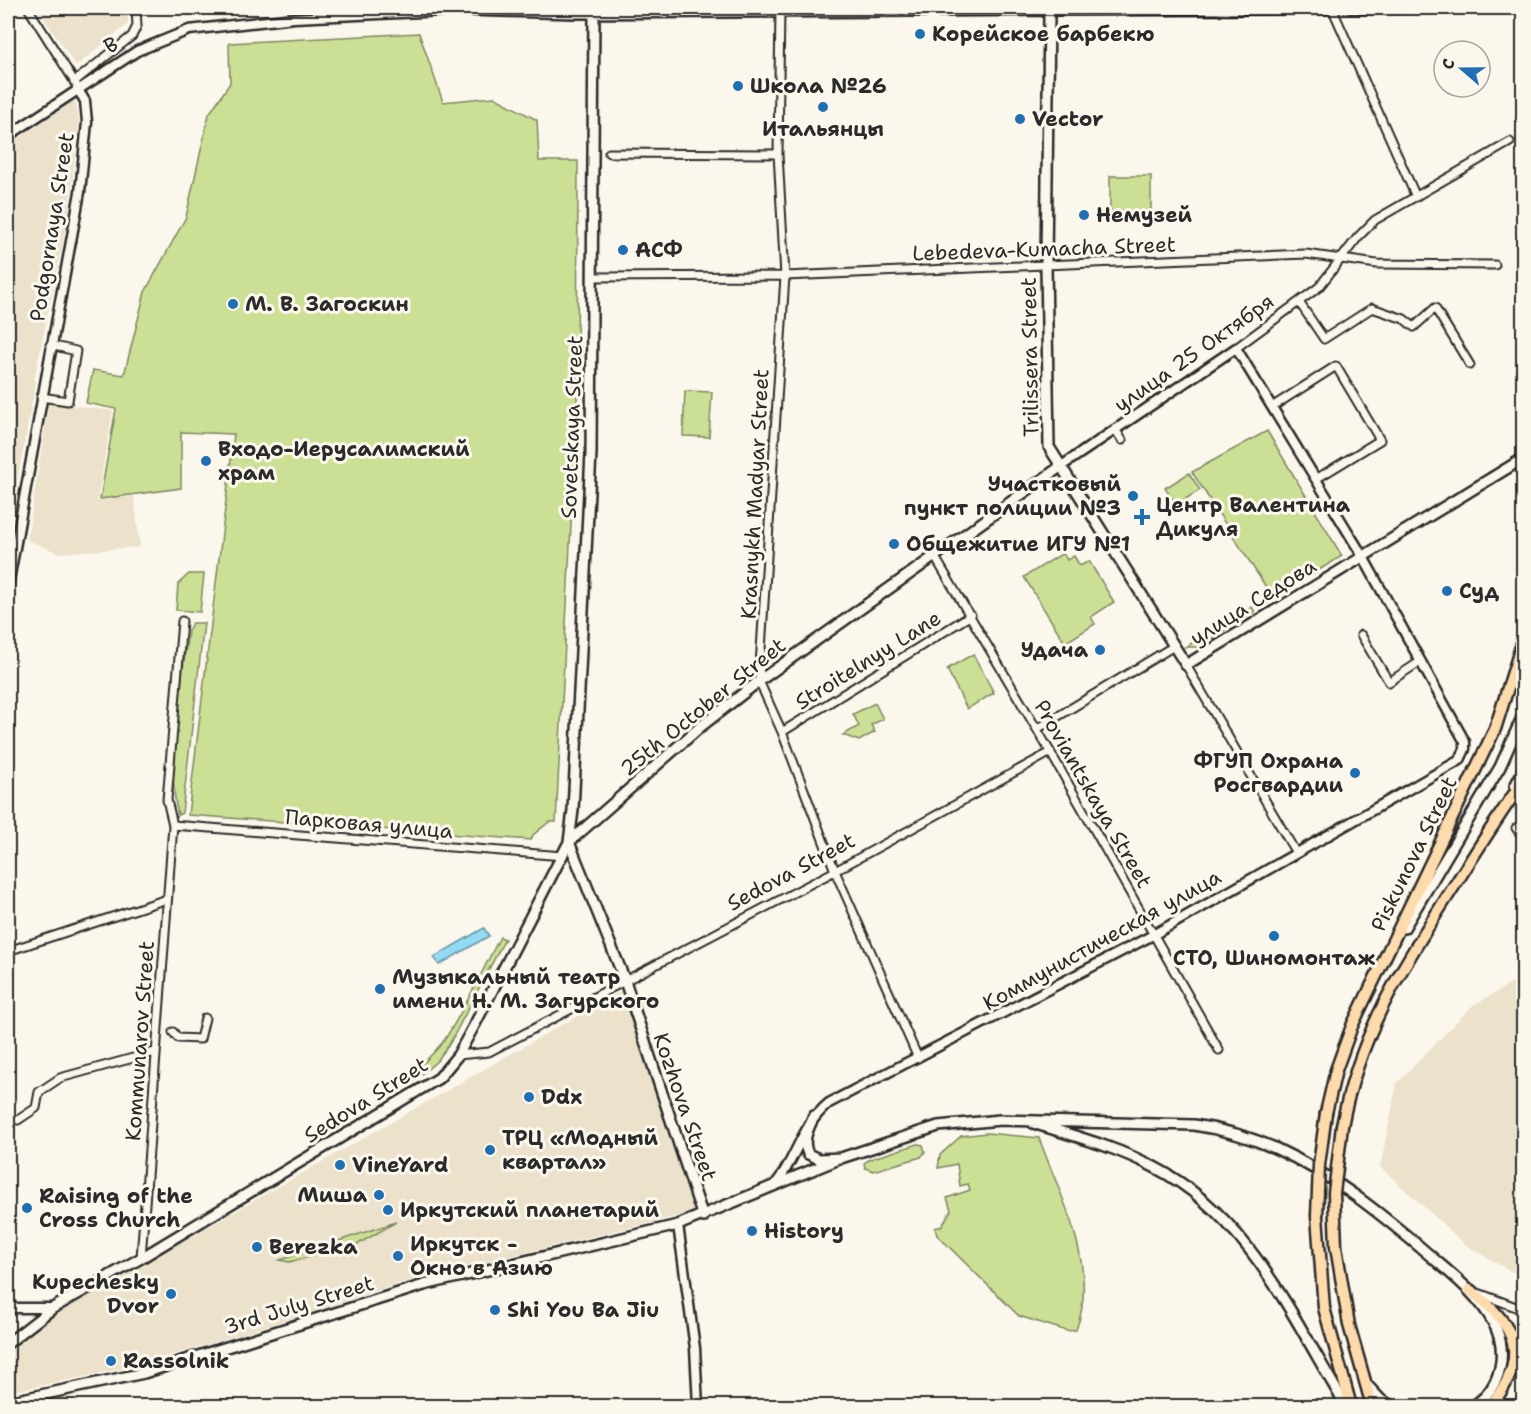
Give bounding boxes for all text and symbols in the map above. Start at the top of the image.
place label: Корейское барбекю [932,20,1155,48]
marker: Корейское барбекю [913,27,927,41]
street label: B [98,30,124,60]
north arrow [1432,39,1492,99]
text: С [1437,56,1460,72]
place label: Школа №26 [750,72,887,100]
marker: Школа №26 [731,79,745,93]
marker: Итальянцы [816,100,830,114]
place label: Vector [1032,105,1104,133]
marker: Vector [1013,112,1027,126]
place label: Итальянцы [762,115,884,143]
street label: Podgornaya Street [23,130,81,324]
place label: Немузей [1096,201,1193,229]
marker: Немузей [1077,208,1091,222]
street label: Lebedeva-Kumacha Street [912,230,1176,268]
place label: АСФ [635,236,683,264]
marker: АСФ [616,243,630,257]
street label: Trilissera Street [1015,277,1045,437]
street label: улица 25 Октября [1108,287,1280,419]
place label: М. В. Загоскин [245,290,409,318]
marker: М. В. Загоскин [226,297,240,311]
street label: Sovetskaya Street [555,335,589,519]
street label: Krasnykh Madyar Street [734,368,776,620]
place label: Входо-Иерусалимский храм [218,435,470,487]
marker: Входо-Иерусалимский храм [199,454,213,468]
place label: Участковый пункт полиции №3 [903,470,1121,522]
marker: Участковый пункт полиции №3 [1126,489,1140,503]
place label: Центр Валентина Дикуля [1156,491,1351,543]
marker: Центр Валентина Дикуля [1133,508,1151,526]
place label: Общежитие ИГУ №1 [906,530,1130,558]
marker: Общежитие ИГУ №1 [887,537,901,551]
street label: улица Седова [1185,552,1321,652]
place label: Суд [1459,577,1499,605]
marker: Суд [1440,584,1454,598]
street label: Stroitelnyy Lane [790,604,946,716]
street label: 25th October Street [614,632,792,782]
place label: Удача [1020,636,1089,664]
marker: Удача [1093,643,1107,657]
street label: Proviantskaya Street [1028,695,1158,893]
place label: ФГУП Охрана Росгвардии [1194,747,1344,799]
marker: ФГУП Охрана Росгвардии [1348,766,1362,780]
street label: Piskunova Street [1364,772,1464,936]
street label: Парковая улица [284,803,454,845]
street label: Sedova Street [722,826,860,918]
street label: Коммунистическая улица [978,863,1226,1017]
marker: СТО, Шиномонтаж [1267,929,1281,943]
street label: Kommunarov Street [119,940,161,1142]
place label: СТО, Шиномонтаж [1173,944,1375,972]
place label: Музыкальный театр имени Н. М. Загурского [392,963,659,1015]
marker: Музыкальный театр имени Н. М. Загурского [373,982,387,996]
street label: Kozhova Street [647,1029,723,1185]
street label: Sedova Street [299,1051,433,1149]
place label: Ddx [541,1083,582,1111]
marker: Ddx [522,1090,536,1104]
place label: ТРЦ «Модный квартал» [502,1124,659,1176]
marker: ТРЦ «Модный квартал» [483,1143,497,1157]
place label: VineYard [352,1151,448,1179]
marker: VineYard [333,1158,347,1172]
place label: Миша [297,1181,368,1209]
place label: Raising of the Cross Church [39,1182,193,1234]
marker: Миша [372,1188,386,1202]
place label: Иркутский планетарий [400,1196,659,1224]
marker: Raising of the Cross Church [20,1201,34,1215]
marker: Иркутский планетарий [381,1203,395,1217]
place label: History [764,1217,844,1245]
marker: History [745,1224,759,1238]
place label: Иркутск - Окно в Азию [410,1230,553,1282]
place label: Berezka [269,1233,358,1261]
marker: Berezka [250,1240,264,1254]
marker: Иркутск - Окно в Азию [391,1249,405,1263]
place label: Kupechesky Dvor [32,1268,159,1320]
street label: 3rd July Street [221,1269,377,1341]
marker: Kupechesky Dvor [164,1287,178,1301]
place label: Shi You Ba Jiu [507,1296,659,1324]
marker: Shi You Ba Jiu [488,1303,502,1317]
place label: Rassolnik [123,1347,229,1375]
marker: Rassolnik [104,1354,118,1368]

